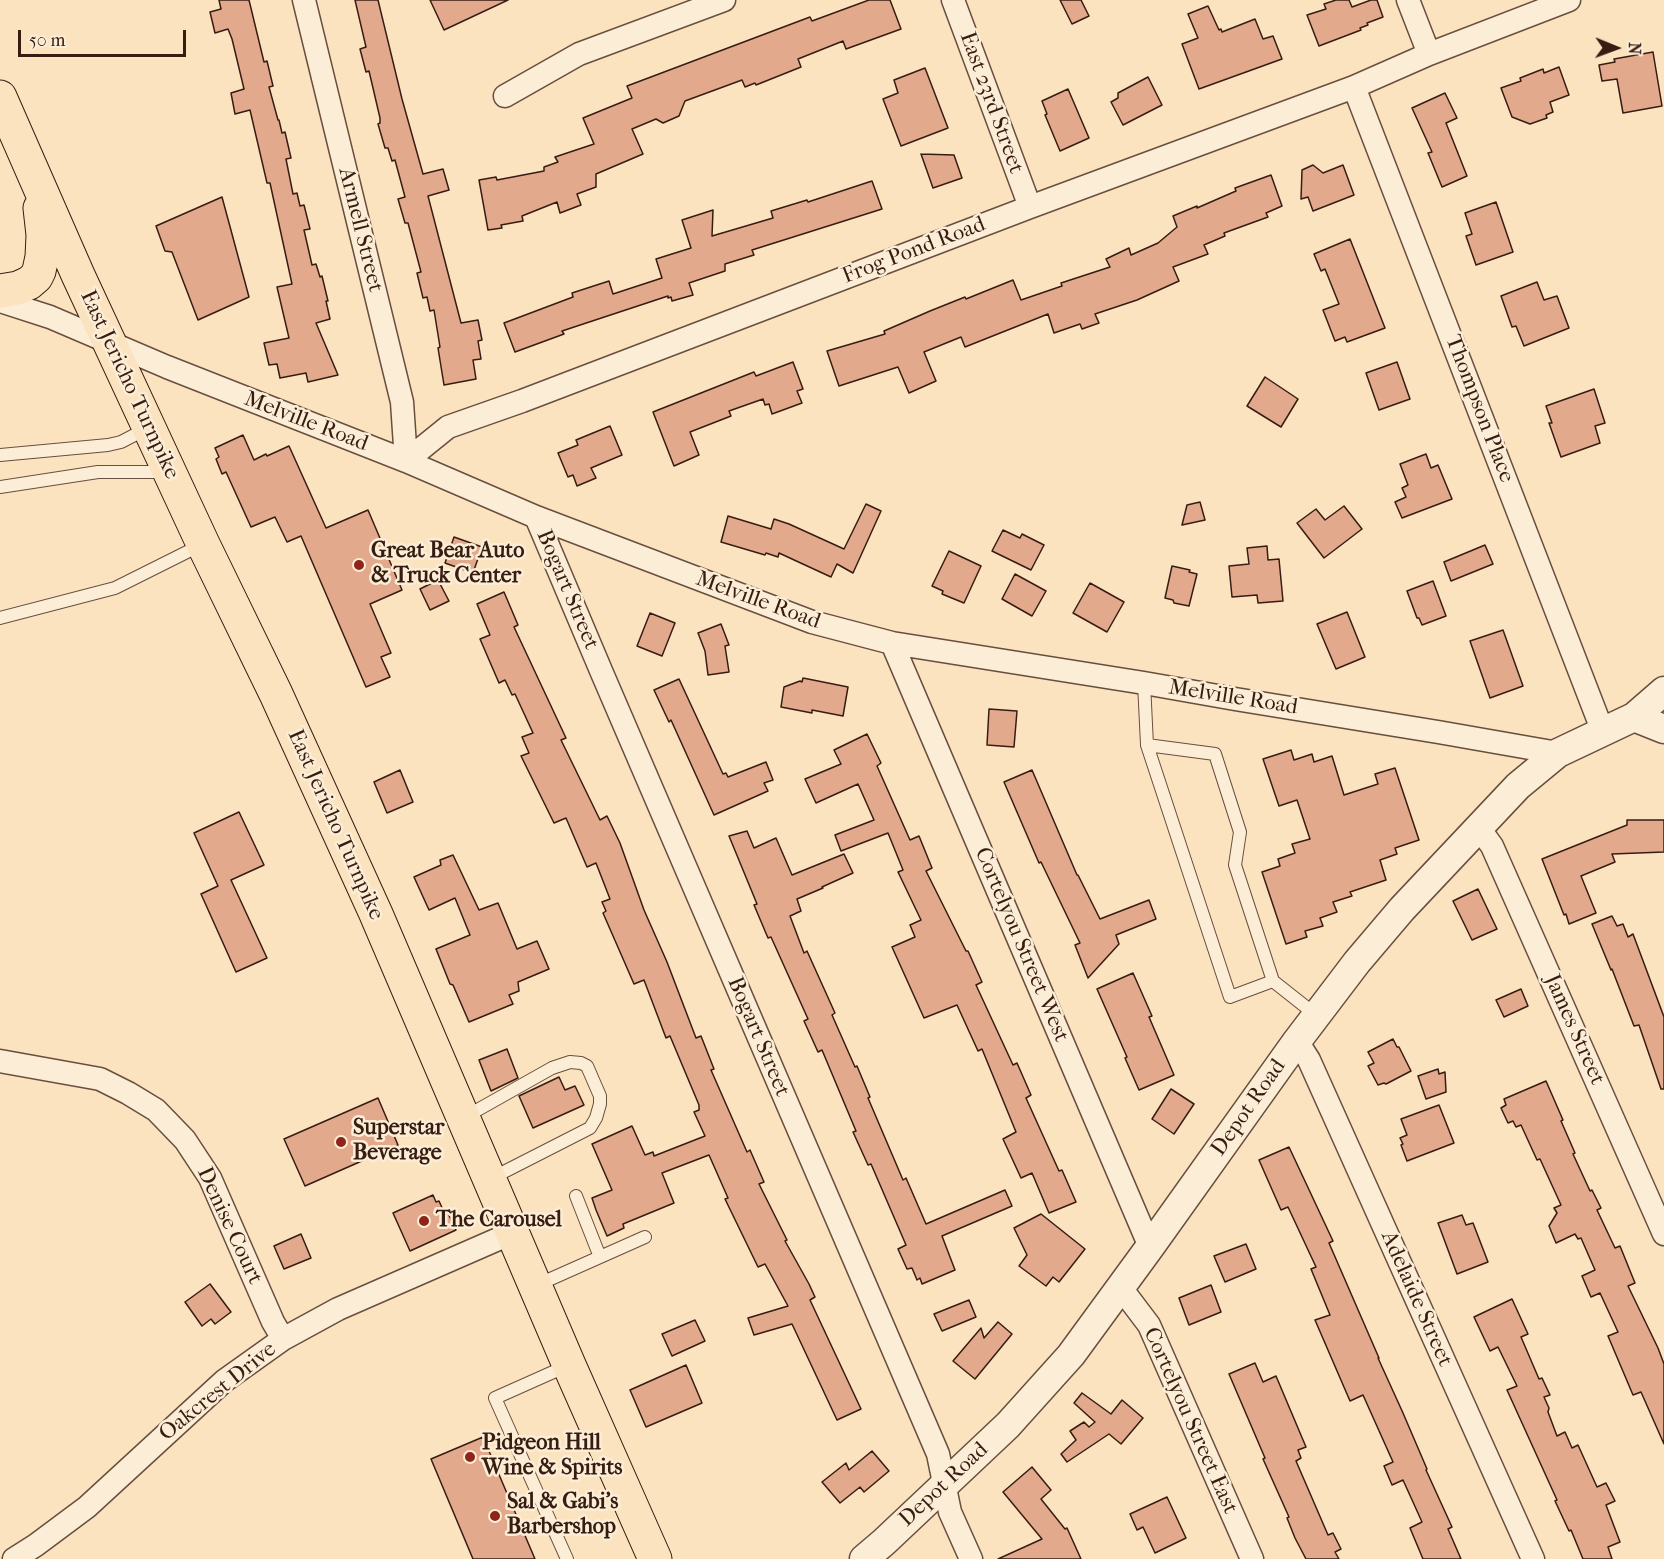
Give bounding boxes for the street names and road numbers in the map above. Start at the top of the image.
street label: East 23rd Street [953,29,1029,177]
street label: Armell Street [332,165,388,295]
street label: Frog Pond Road [839,212,989,290]
street label: East Jericho Turnpike [74,286,184,484]
street label: Thompson Place [1439,332,1519,486]
street label: Melville Road [240,386,372,458]
street label: Bogart Street [530,526,604,654]
street label: Melville Road [692,566,824,636]
street label: Melville Road [1166,675,1300,721]
street label: East Jericho Turnpike [281,726,389,924]
street label: Cortelyou Street West [968,844,1074,1046]
street label: James Street [1538,971,1610,1089]
street label: Bogart Street [721,973,795,1101]
street label: Depot Road [1206,1054,1292,1162]
street label: Denise Court [190,1163,268,1289]
street label: Adelaide Street [1374,1227,1458,1371]
street label: Cortelyou Street East [1137,1324,1243,1518]
street label: Oakcrest Drive [154,1337,282,1447]
street label: Depot Road [894,1437,994,1533]

